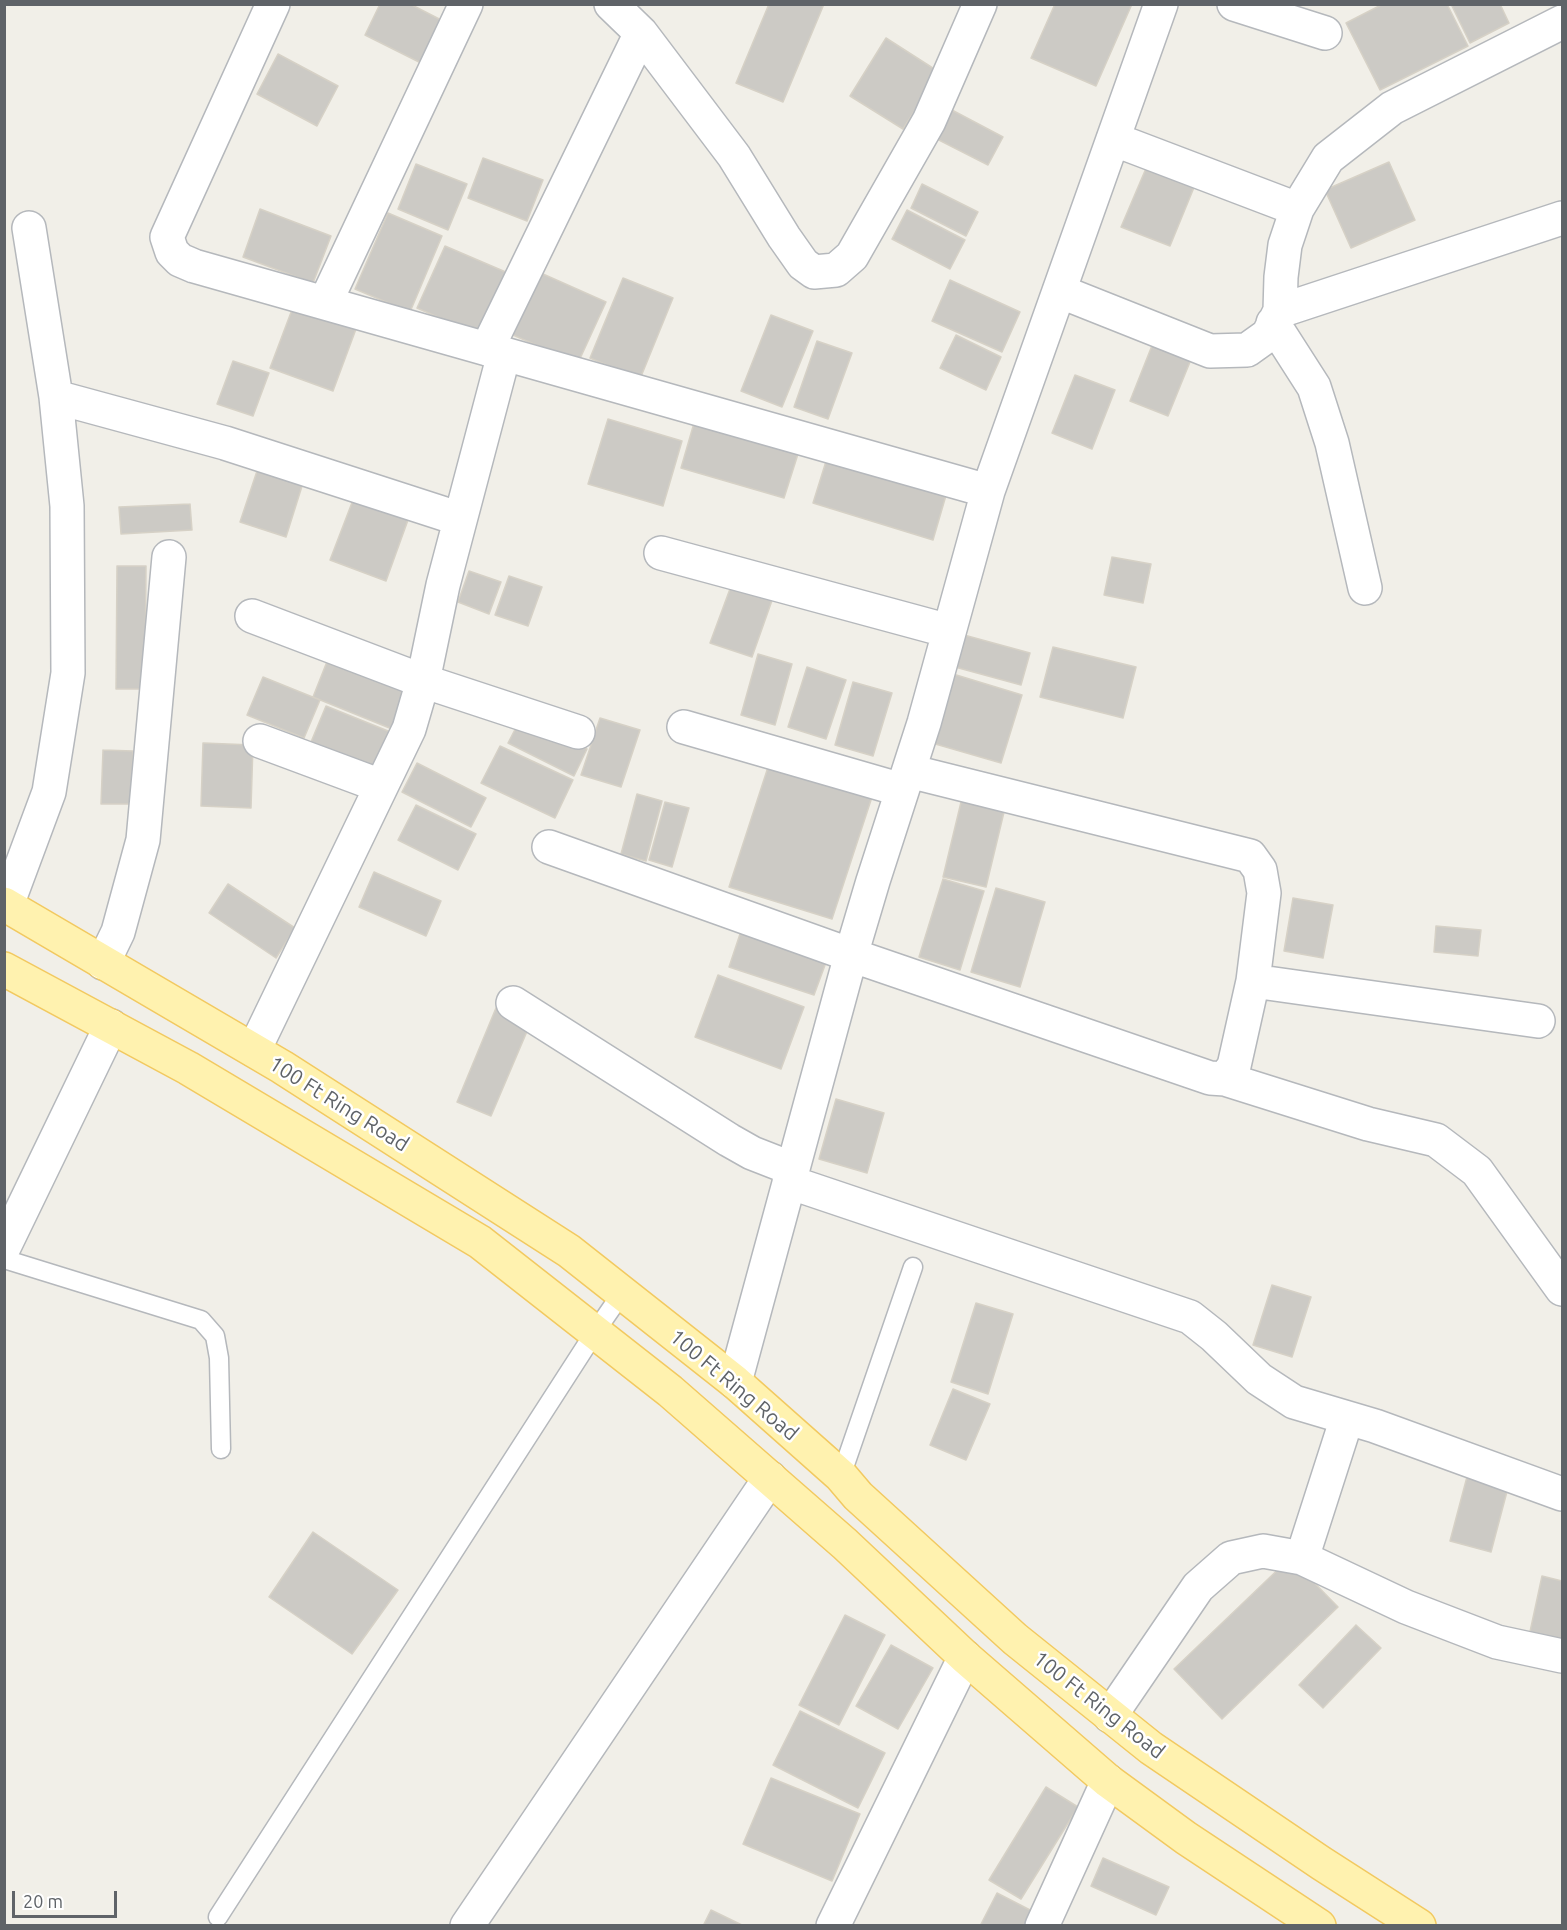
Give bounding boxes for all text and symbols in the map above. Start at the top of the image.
street label: 100 Ft Ring Road [265,1051,413,1157]
street label: 100 Ft Ring Road [665,1324,803,1446]
street label: 100 Ft Ring Road [1028,1646,1170,1764]
scale bar [15,1879,120,1917]
text: 20 m [23,1891,63,1911]

